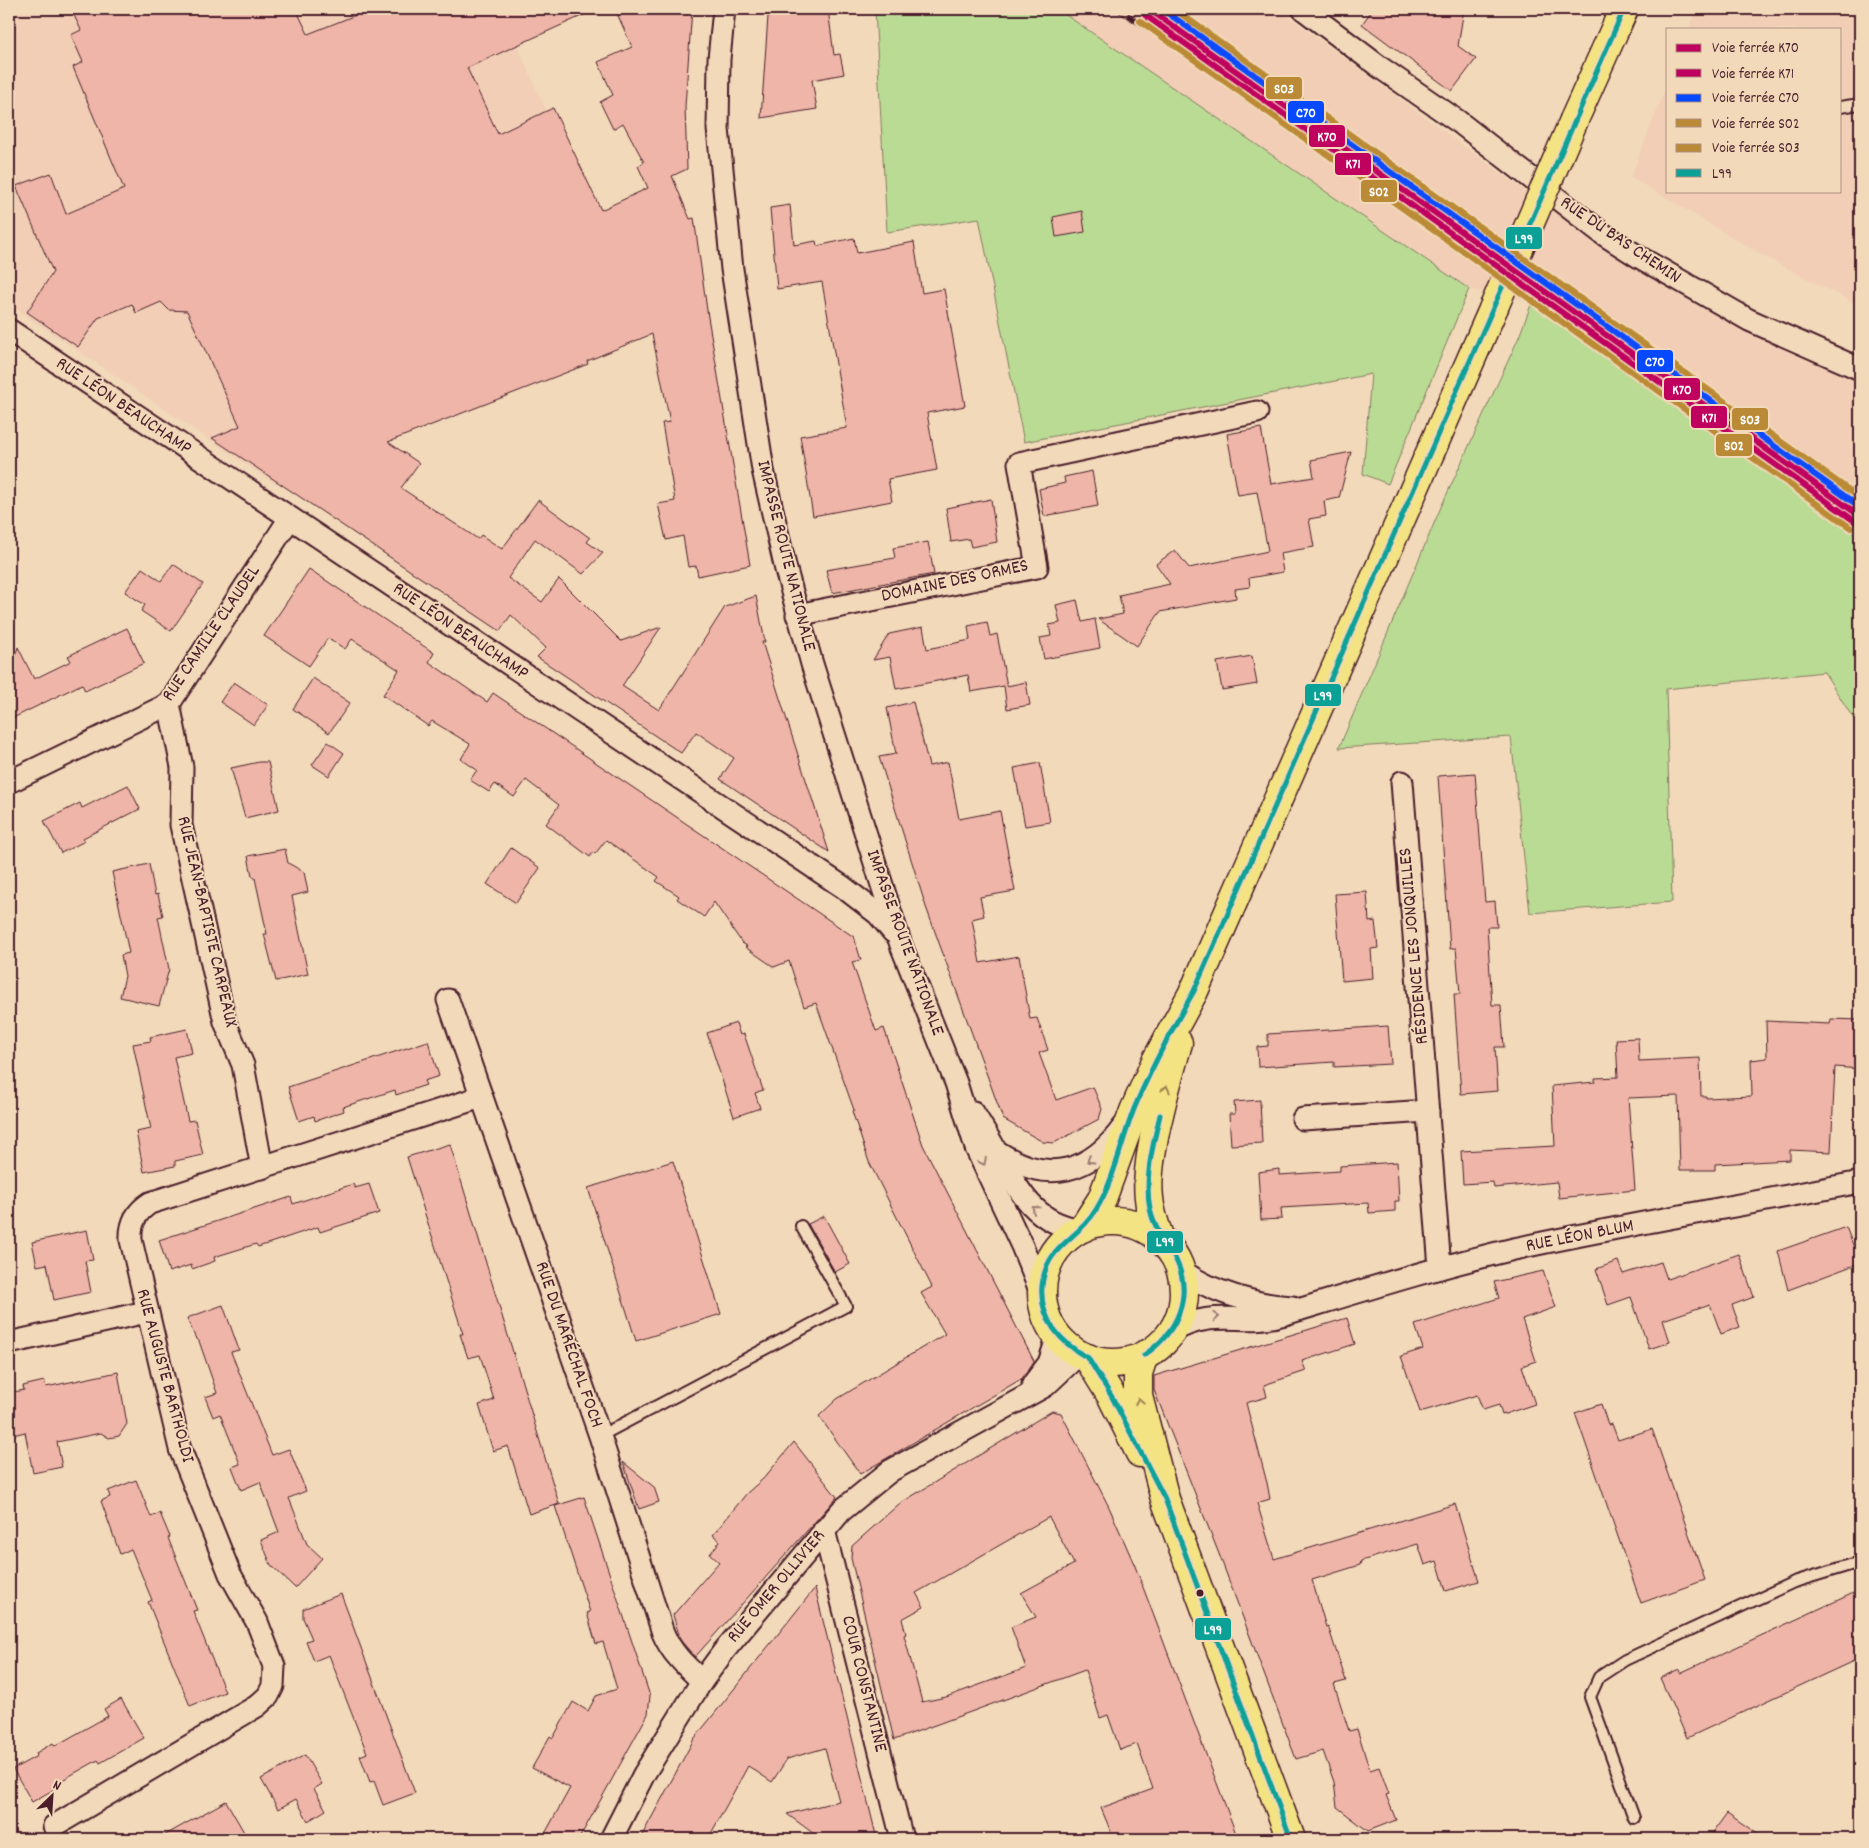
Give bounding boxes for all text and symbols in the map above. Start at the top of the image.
legend [1666,28,1842,192]
text: Voie ferrée K70 [1712,38,1799,60]
text: Voie ferrée K71 [1712,64,1794,86]
line badge: S03 [1265,76,1303,100]
text: S03 [1274,80,1294,100]
text: Voie ferrée C70 [1712,88,1800,110]
line badge: C70 [1287,100,1325,124]
text: C70 [1296,104,1316,124]
text: Voie ferrée S02 [1712,114,1800,136]
line badge: K70 [1308,124,1346,148]
text: K70 [1317,128,1337,148]
text: Voie ferrée S03 [1712,138,1800,160]
line badge: K71 [1334,152,1372,176]
text: K71 [1346,155,1360,175]
text: L99 [1712,164,1732,186]
line badge: S02 [1360,179,1398,203]
text: S02 [1369,183,1389,203]
street label: RUE DU BAS CHEMIN [1554,190,1686,292]
line badge: L99 [1505,226,1543,250]
text: L99 [1515,230,1533,250]
line badge: C70 [1636,349,1674,373]
street label: RUE LÉON BEAUCHAMP [50,351,196,463]
text: C70 [1645,353,1665,373]
line badge: K70 [1663,377,1701,401]
text: K70 [1672,381,1692,401]
line badge: K71 [1690,405,1728,429]
line badge: S03 [1731,407,1769,431]
text: K71 [1702,409,1716,429]
text: S03 [1740,411,1760,431]
line badge: S02 [1715,433,1753,457]
text: S02 [1724,437,1744,457]
street label: IMPASSE ROUTE NATIONALE [748,458,822,655]
street label: DOMAINE DES ORMES [879,553,1031,611]
street label: RUE CAMILLE CLAUDEL [156,560,268,708]
street label: RUE LÉON BEAUCHAMP [387,576,533,688]
line badge: L99 [1304,683,1342,707]
text: L99 [1314,687,1332,707]
street label: RUE JEAN-BAPTISTE CARPEAUX [169,814,244,1031]
street label: IMPASSE ROUTE NATIONALE [858,846,950,1040]
street label: RÉSIDENCE LES JONQUILLES [1393,847,1437,1045]
one-way arrow [1160,1084,1171,1093]
one-way arrow [1086,1153,1095,1163]
one-way arrow [976,1157,987,1166]
one-way arrow [1032,1206,1041,1215]
street label: RUE LÉON BLUM [1524,1213,1636,1261]
line badge: L99 [1146,1230,1184,1254]
text: L99 [1156,1233,1174,1253]
street label: RUE DU MARÉCHAL FOCH [527,1258,609,1432]
street label: RUE AUGUSTE BARTHOLDI [128,1286,200,1466]
one-way arrow [1213,1312,1221,1323]
one-way arrow [1135,1396,1145,1405]
street label: RUE OMER OLLIVIER [721,1524,833,1650]
unlabelled marker [1195,1588,1205,1598]
street label: COUR CONSTANTINE [833,1613,893,1756]
line badge: L99 [1194,1617,1232,1641]
text: L99 [1204,1621,1222,1641]
north arrow [28,1770,78,1820]
text: N [49,1776,64,1797]

